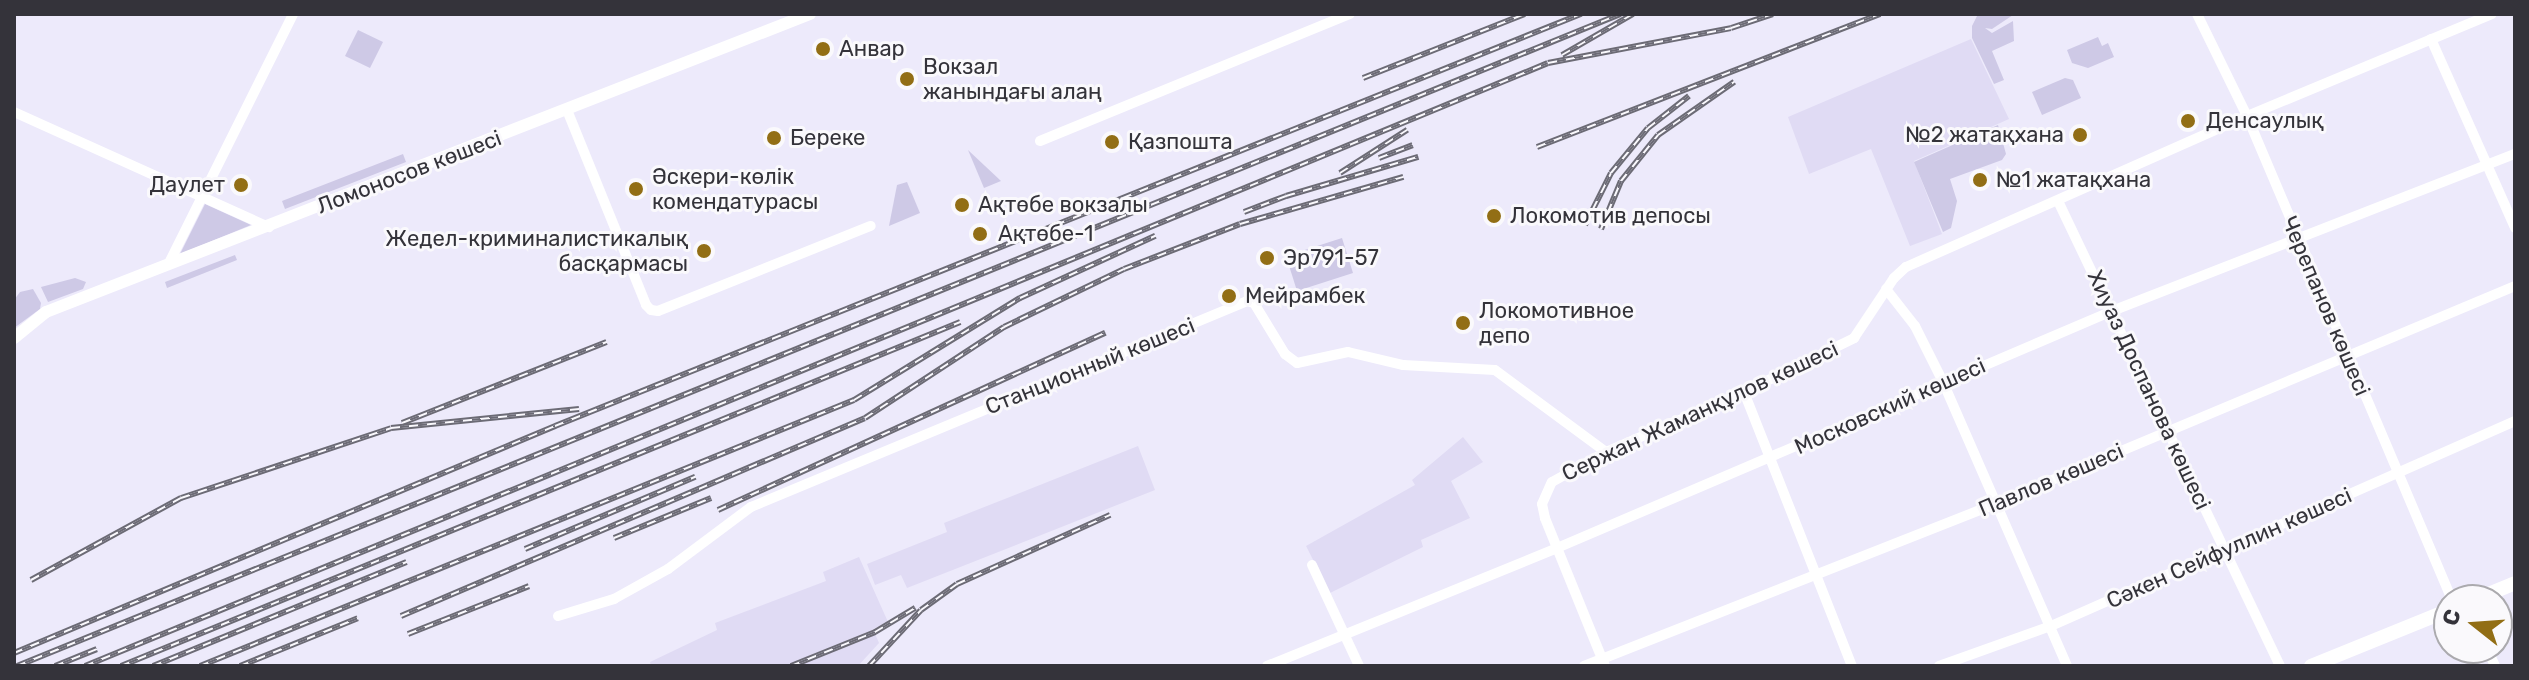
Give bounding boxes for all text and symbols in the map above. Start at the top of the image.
place label: Анвар [839,36,905,62]
marker: Анвар [814,40,832,58]
place label: Вокзал жанындағы алаң [923,53,1101,104]
marker: Вокзал жанындағы алаң [898,70,916,88]
place label: Денсаулық [2206,108,2324,134]
marker: Денсаулық [2177,110,2199,132]
place label: №2 жатақхана [1905,122,2064,148]
street label: Ломоносов көшесі [313,125,505,219]
place label: Береке [790,125,865,151]
marker: №2 жатақхана [2071,126,2089,144]
marker: Береке [765,129,783,147]
place label: Қазпошта [1128,129,1233,155]
marker: Қазпошта [1103,133,1121,151]
place label: Әскери-көлік комендатурасы [652,163,818,214]
place label: №1 жатақхана [1996,167,2151,193]
marker: №1 жатақхана [1971,171,1989,189]
place label: Даулет [150,172,225,198]
marker: Даулет [232,176,250,194]
marker: Әскери-көлік комендатурасы [627,180,645,198]
place label: Ақтөбе вокзалы [978,192,1148,218]
marker: Ақтөбе вокзалы [953,196,971,214]
place label: Локомотив депосы [1510,203,1711,229]
marker: Локомотив депосы [1485,207,1503,225]
street label: Черепанов көшесі [2276,212,2376,400]
place label: Ақтөбе-1 [998,221,1093,247]
marker: Ақтөбе-1 [969,223,991,245]
place label: Жедел-криминалистикалық басқармасы [385,225,688,276]
marker: Жедел-криминалистикалық басқармасы [695,242,713,260]
place label: Эр791-57 [1283,245,1379,271]
marker: Эр791-57 [1258,249,1276,267]
street label: Хиуаз Доспанова көшесі [2082,266,2216,514]
place label: Мейрамбек [1245,283,1365,309]
marker: Мейрамбек [1220,287,1238,305]
place label: Локомотивное депо [1479,297,1634,348]
street label: Станционный көшесі [981,312,1199,420]
marker: Локомотивное депо [1454,314,1472,332]
street label: Сержан Жаманқұлов көшесі [1558,335,1842,487]
street label: Московский көшесі [1790,352,1990,460]
street label: Павлов көшесі [1975,438,2127,522]
street label: Сәкен Сейфуллин көшесі [2102,482,2356,614]
north arrow [2433,584,2513,664]
text: С [2436,606,2467,629]

